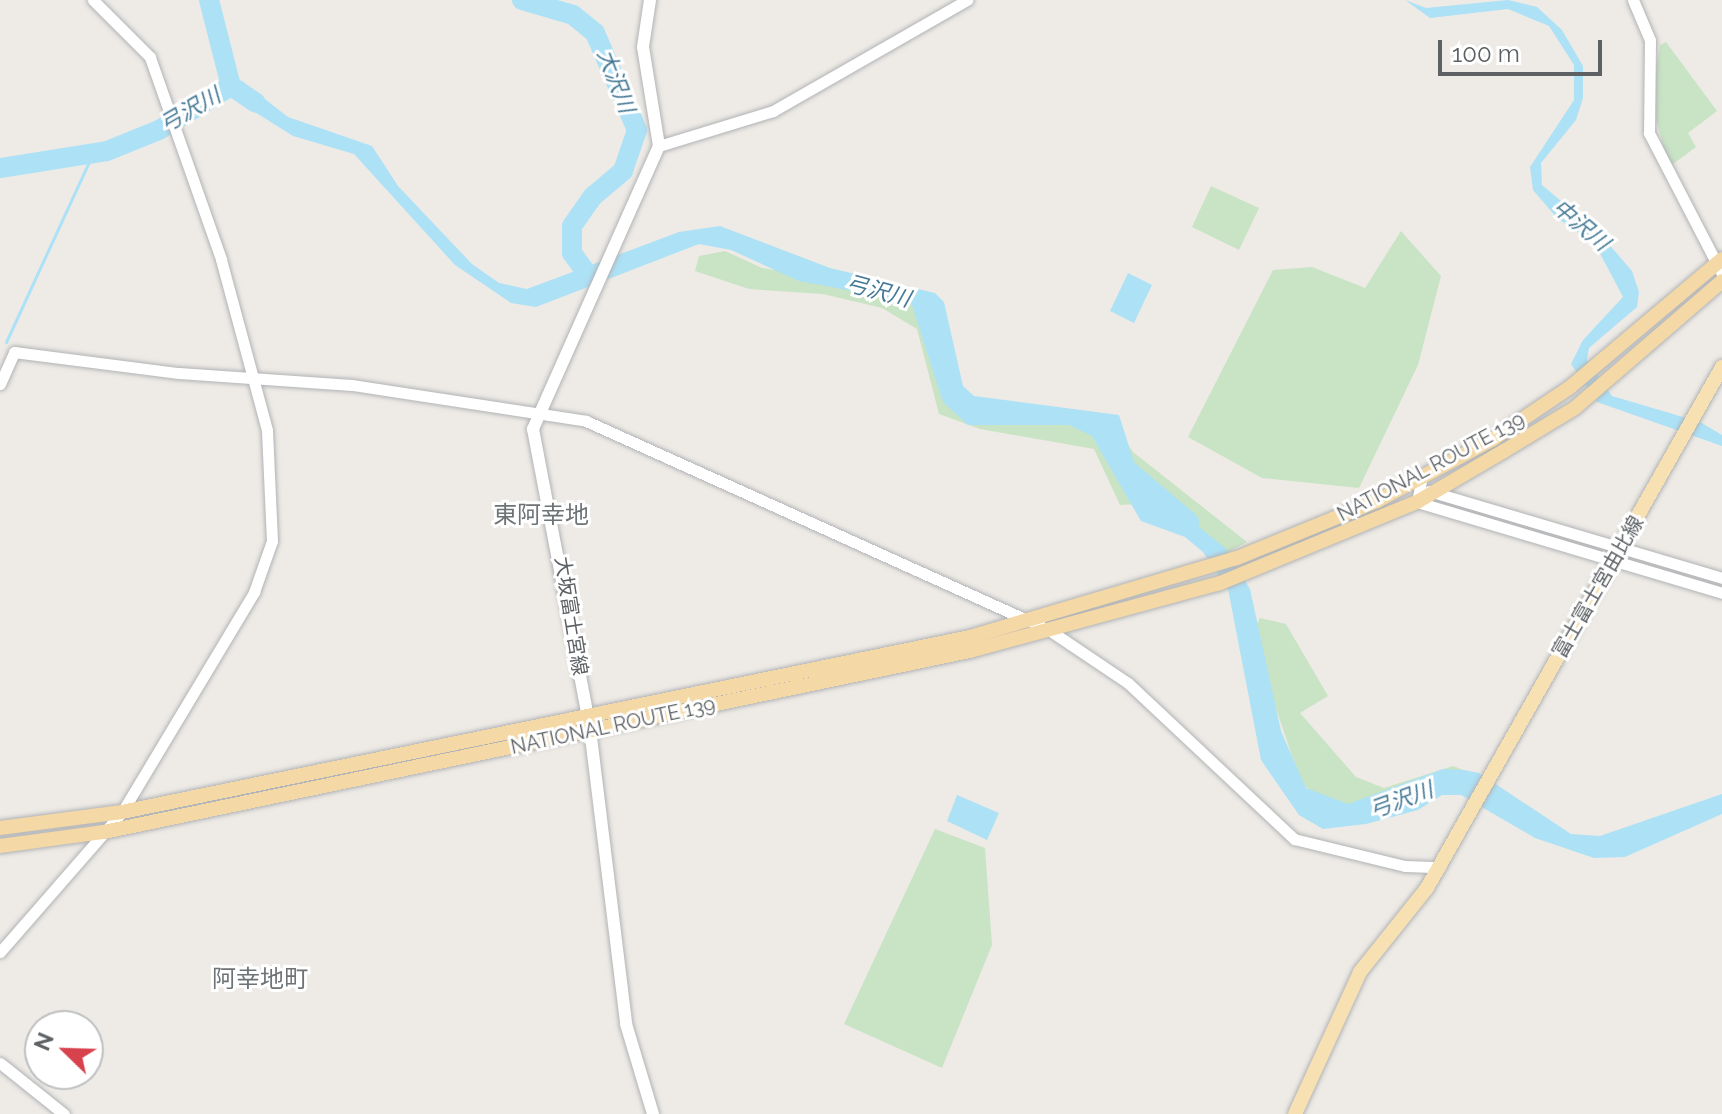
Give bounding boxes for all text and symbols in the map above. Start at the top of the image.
scale bar [1442,24,1606,74]
text: 100 m [1452,39,1520,68]
water label: 大沢川 [592,45,640,117]
water label: 弓沢川 [155,82,225,138]
water label: 中沢川 [1547,194,1615,256]
water label: 弓沢川 [843,270,913,312]
street label: NATIONAL ROUTE 139 [1333,407,1529,527]
district label: 東阿幸地 [493,501,589,529]
street label: 富士富士宮由比線 [1548,512,1648,662]
street label: 大坂富士宮線 [550,555,592,677]
street label: NATIONAL ROUTE 139 [508,693,718,759]
water label: 弓沢川 [1365,776,1437,824]
district label: 阿幸地町 [212,965,308,993]
north arrow [24,1010,104,1090]
text: N [28,1029,59,1054]

